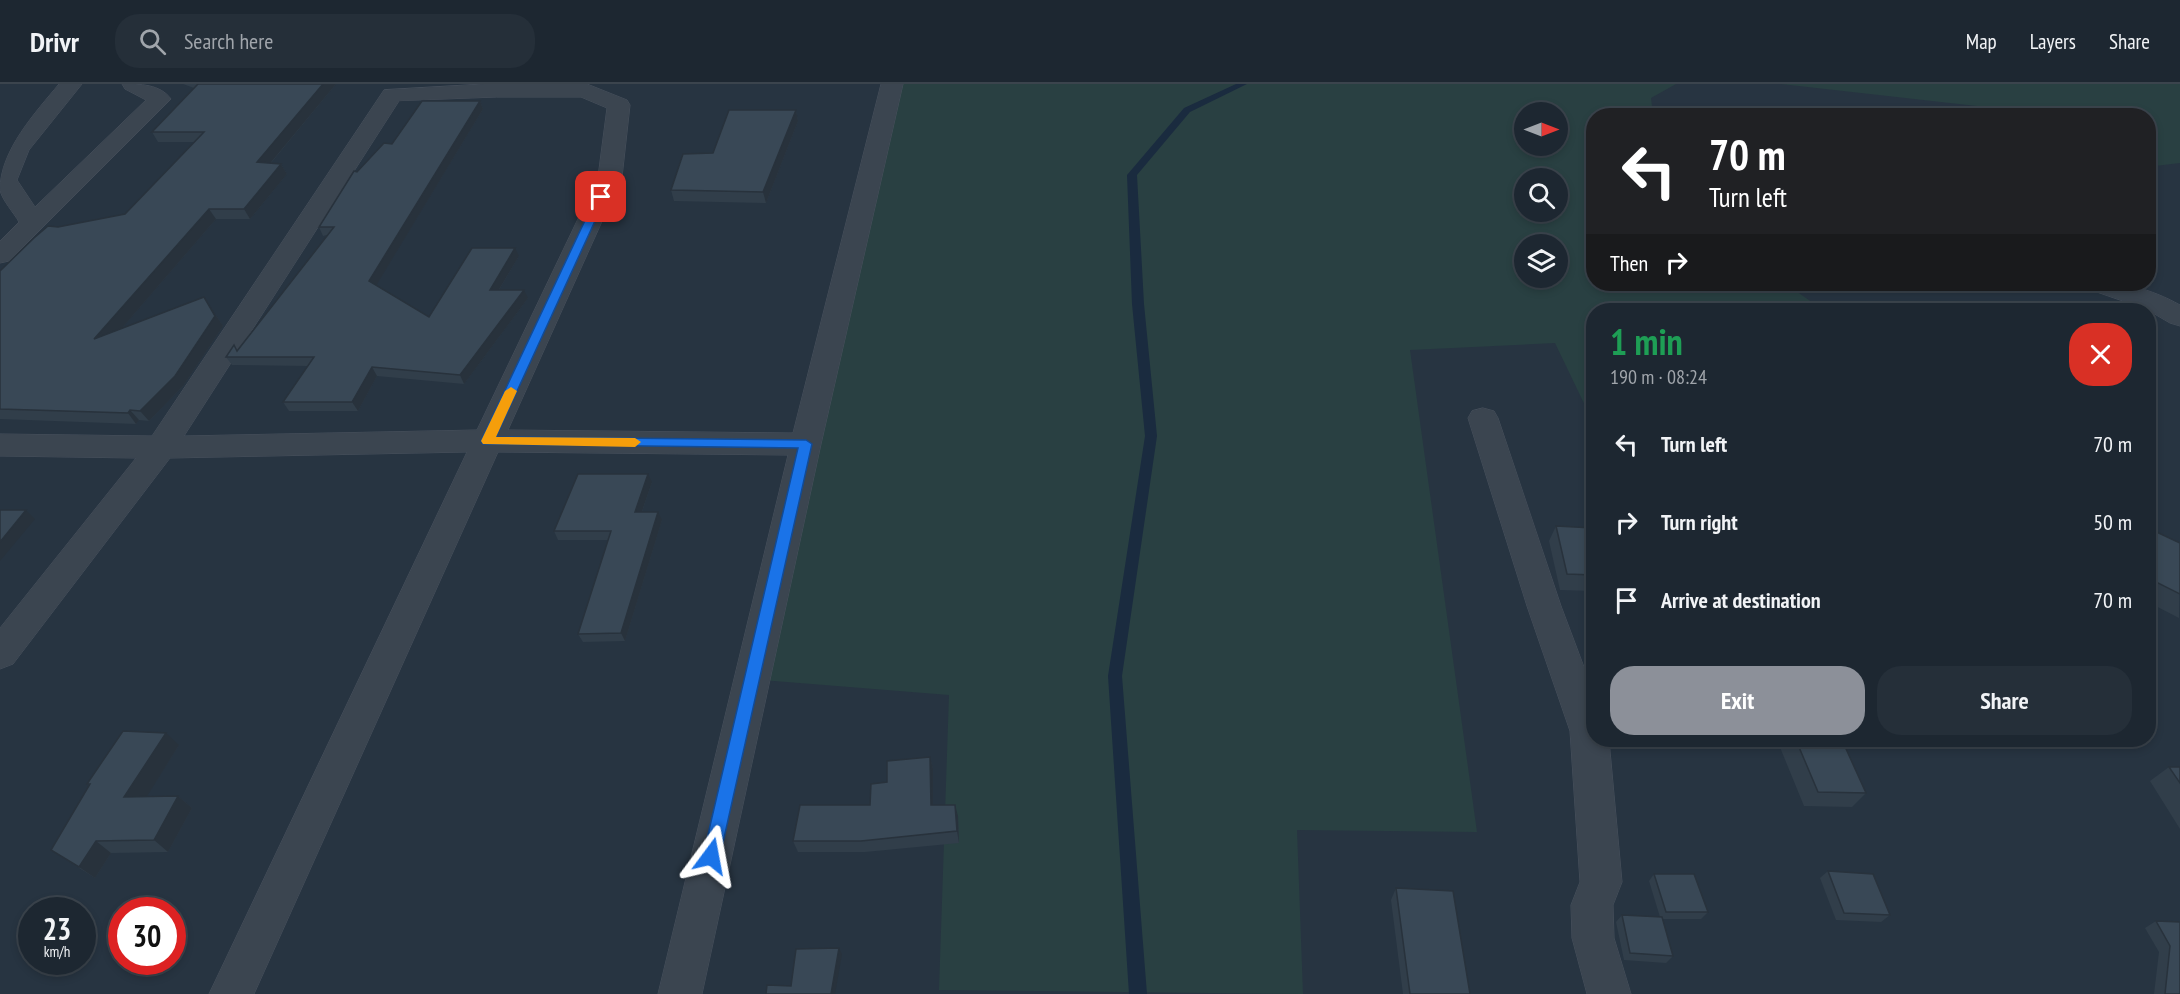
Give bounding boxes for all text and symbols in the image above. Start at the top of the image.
search box [115,14,535,68]
text: Drivr [30,23,79,60]
icon: search [136,25,169,58]
text: Search here [184,27,273,55]
text: Map [1966,28,1997,55]
text: Layers [2030,28,2076,55]
text: Share [2109,28,2150,55]
north arrow [1514,102,1568,156]
map controls [1514,102,1568,288]
text: 70 m [1709,127,1786,182]
icon: left [1610,132,1688,210]
button: search [1514,168,1568,222]
pin [575,171,626,222]
icon: arrive [584,180,617,213]
text: Turn left [1709,180,1787,214]
button: layers [1514,234,1568,288]
icon: right [1660,246,1693,279]
text: Then [1610,249,1648,277]
text: 1 min [1610,318,1683,365]
button: close [2069,323,2132,386]
text: 190 m · 08:24 [1610,364,1707,390]
icon: left [1610,428,1643,461]
text: Turn left [1661,430,1727,458]
text: 70 m [2093,430,2132,458]
icon: right [1610,506,1643,539]
text: Turn right [1661,508,1738,536]
text: 50 m [2093,508,2132,536]
icon: arrive [1610,584,1643,617]
text: Arrive at destination [1661,586,1821,614]
text: 70 m [2093,586,2132,614]
button: Exit [1610,666,1865,735]
button: Share [1877,666,2132,735]
position arrow [679,824,743,888]
speed limit sign: 30 [108,897,186,975]
text: 23 [43,909,71,948]
text: km/h [44,942,70,961]

